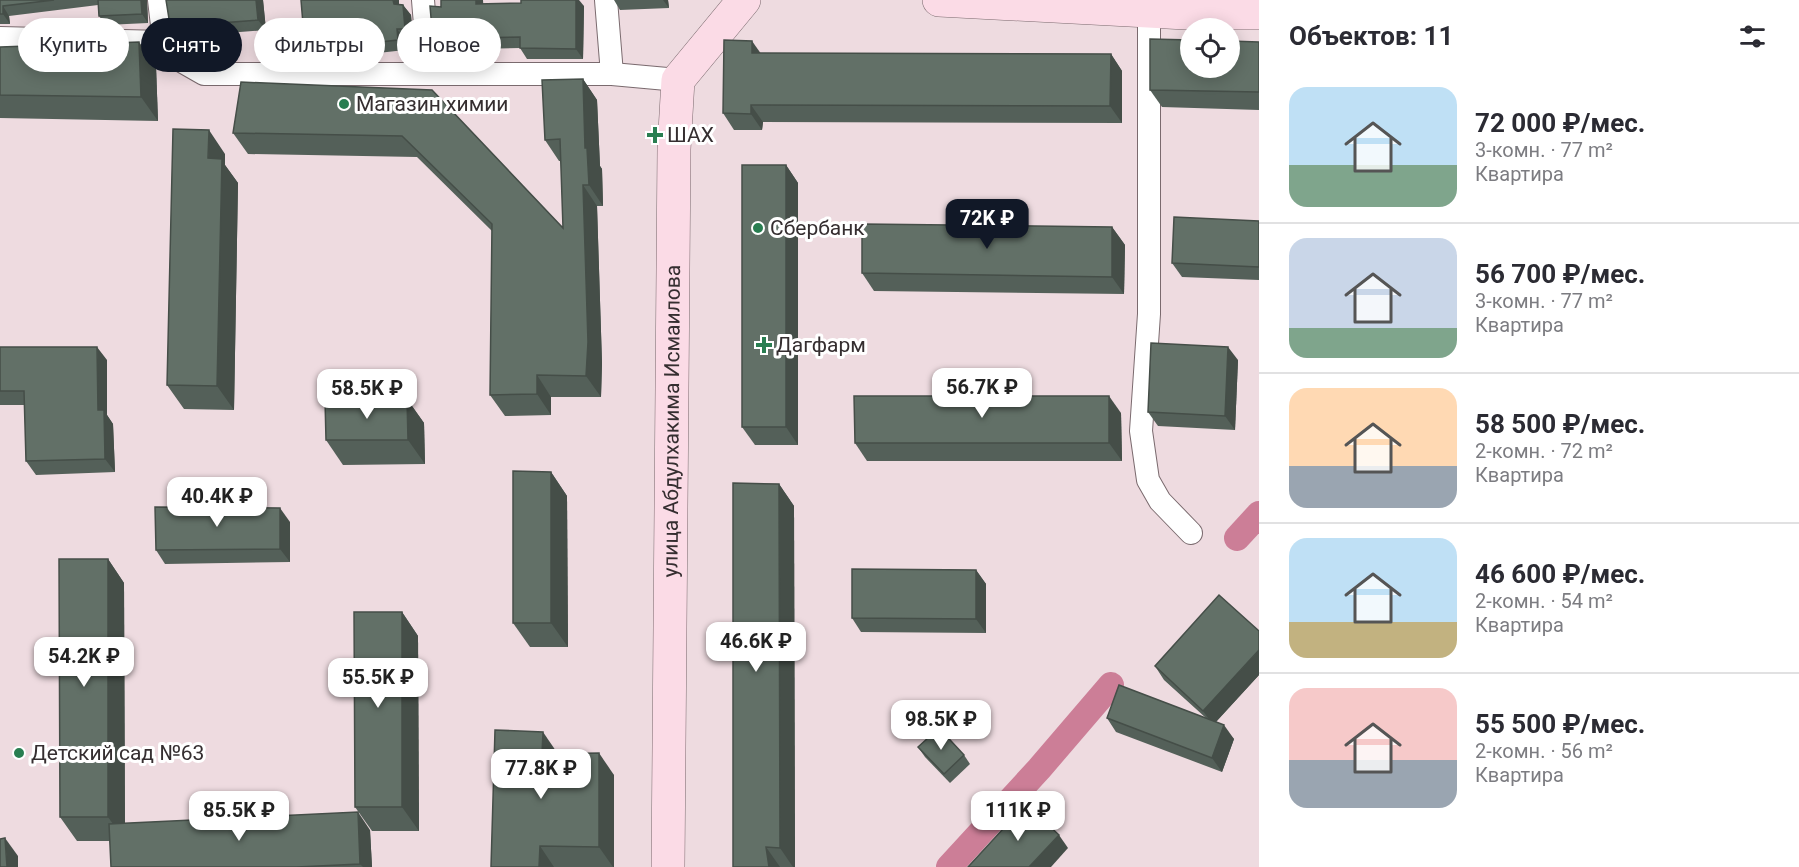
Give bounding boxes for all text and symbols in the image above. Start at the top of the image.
chip: Купить [18,18,129,72]
chip: Снять [141,18,242,72]
chip: Фильтры [254,18,385,72]
chip: Новое [397,18,501,72]
map controls [1180,18,1240,78]
button: locate [1180,18,1240,78]
icon: filters [1736,20,1769,53]
text: Объектов: 11 [1289,21,1453,51]
place label: Магазин химии [356,92,508,116]
marker: Магазин химии [337,97,351,111]
text: 72 000 ₽/мес. [1475,108,1645,138]
icon: home [1337,111,1409,183]
place label: ШАХ [667,123,714,147]
marker: ШАХ [648,128,662,142]
text: 3-комн. · 77 m² [1475,138,1613,162]
text: Квартира [1475,162,1564,186]
pin: 72K ₽ [945,199,1029,250]
text: 72K ₽ [960,206,1014,230]
place label: Сбербанк [770,216,865,240]
marker: Сбербанк [751,221,765,235]
text: 56 700 ₽/мес. [1475,259,1645,289]
icon: home [1337,262,1409,334]
street label: улица Абдулхакима Исмаилова [658,265,685,577]
text: 3-комн. · 77 m² [1475,289,1613,313]
text: Квартира [1475,313,1564,337]
place label: Дагфарм [776,333,866,357]
marker: Дагфарм [757,338,771,352]
pin: 56.7K ₽ [927,368,1037,419]
pin: 58.5K ₽ [312,369,422,420]
text: 56.7K ₽ [946,375,1018,399]
text: 58.5K ₽ [331,376,403,400]
text: 58 500 ₽/мес. [1475,409,1645,439]
icon: home [1337,412,1409,484]
text: 2-комн. · 72 m² [1475,439,1613,463]
text: Квартира [1475,463,1564,487]
pin: 40.4K ₽ [162,477,272,528]
text: 40.4K ₽ [181,484,253,508]
text: 46 600 ₽/мес. [1475,559,1645,589]
icon: home [1337,562,1409,634]
text: 2-комн. · 54 m² [1475,589,1613,613]
text: Квартира [1475,613,1564,637]
pin: 46.6K ₽ [701,622,811,673]
text: 46.6K ₽ [720,629,792,653]
pin: 54.2K ₽ [29,637,139,688]
text: 54.2K ₽ [48,644,120,668]
pin: 55.5K ₽ [323,658,433,709]
text: 55.5K ₽ [342,665,414,689]
pin: 98.5K ₽ [886,700,996,751]
text: 98.5K ₽ [905,707,977,731]
text: 55 500 ₽/мес. [1475,709,1645,739]
icon: home [1337,712,1409,784]
text: 2-комн. · 56 m² [1475,739,1613,763]
place label: Детский сад №63 [31,741,204,765]
marker: Детский сад №63 [12,746,26,760]
pin: 77.8K ₽ [486,749,596,800]
text: 77.8K ₽ [505,756,577,780]
text: Квартира [1475,763,1564,787]
pin: 85.5K ₽ [184,791,294,842]
pin: 111K ₽ [969,791,1067,842]
text: 85.5K ₽ [203,798,275,822]
text: 111K ₽ [985,798,1051,822]

